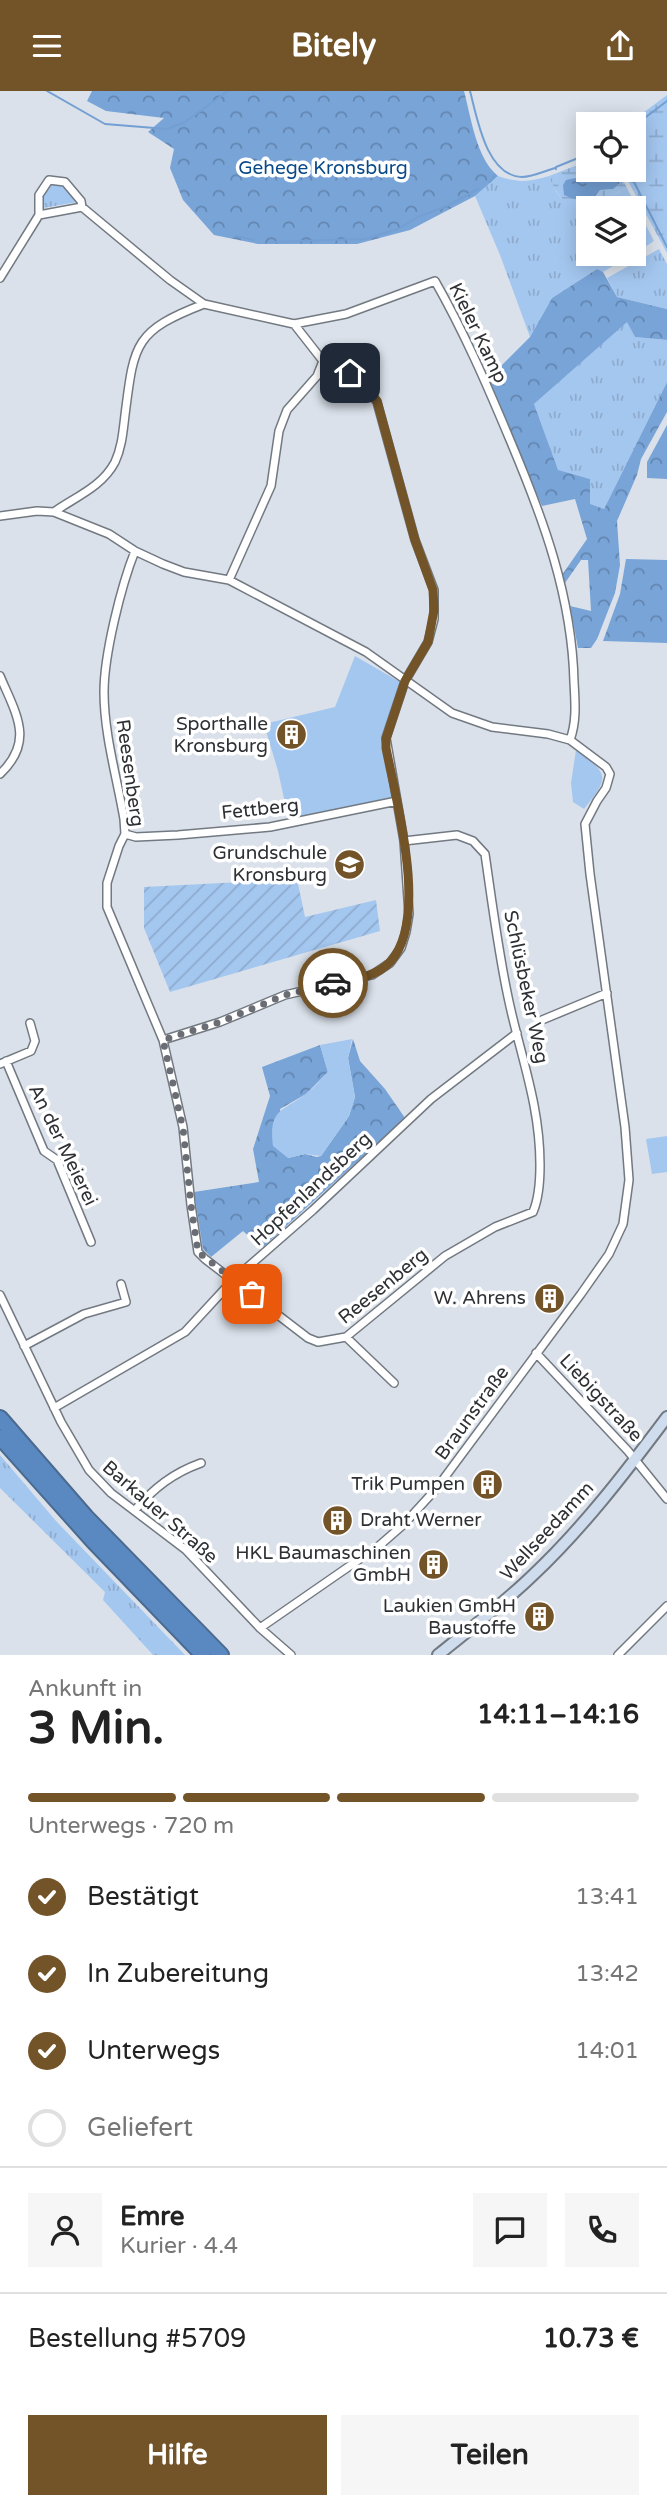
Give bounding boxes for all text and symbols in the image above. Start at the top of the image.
icon: menu [28,27,66,65]
text: Bitely [291,27,376,65]
icon: share [601,27,639,65]
map controls [576,112,646,266]
button: locate [576,112,646,182]
park label: Gehege Kronsburg [238,157,408,179]
button: layers [576,196,646,266]
street label: Kieler Kamp [444,279,512,387]
pin [320,343,380,403]
icon: home [331,354,369,392]
place label: Sporthalle Kronsburg [173,713,268,757]
street label: Reesenberg [112,718,148,828]
building icon: Sporthalle Kronsburg [274,718,308,752]
street label: Fettberg [220,794,300,824]
place label: Grundschule Kronsburg [212,842,327,886]
school or university icon: Grundschule Kronsburg [333,847,367,881]
street label: Schlüsbeker Weg [499,909,553,1065]
courier [298,948,368,1018]
icon: car [314,964,352,1002]
street label: An der Meierei [24,1081,102,1209]
street label: Hopfenlandsberg [246,1128,376,1250]
street label: Reesenberg [334,1243,432,1329]
pin [222,1264,282,1324]
icon: bag [233,1275,271,1313]
building icon: W. Ahrens [532,1281,566,1315]
place label: W. Ahrens [434,1287,526,1309]
street label: Liebigstraße [555,1350,647,1446]
street label: Braunstraße [431,1362,513,1464]
street label: Barkauer Straße [98,1456,222,1568]
building icon: Trik Pumpen [471,1467,505,1501]
place label: Trik Pumpen [351,1473,465,1495]
street label: Wellseedamm [496,1477,598,1585]
building icon: Draht Werner [320,1503,354,1537]
place label: Draht Werner [360,1509,482,1531]
place label: HKL Baumaschinen GmbH [235,1542,411,1586]
building icon: HKL Baumaschinen GmbH [417,1547,451,1581]
place label: Laukien GmbH Baustoffe [383,1595,516,1639]
building icon: Laukien GmbH Baustoffe [522,1600,556,1634]
text: Ankunft in [28,1675,142,1703]
text: 14:11–14:16 [477,1699,639,1730]
text: 3 Min. [28,1701,164,1756]
text: Unterwegs · 720 m [28,1812,234,1840]
icon: check [28,1878,66,1916]
text: Bestätigt [87,1881,199,1912]
text: 13:41 [575,1883,639,1911]
icon: check [28,1955,66,1993]
text: In Zubereitung [87,1958,269,1989]
text: 13:42 [575,1960,639,1988]
icon: check [28,2032,66,2070]
text: Unterwegs [87,2035,220,2066]
text: 14:01 [575,2037,639,2065]
text: Geliefert [87,2112,193,2143]
button: person [28,2193,102,2267]
button: chat [473,2193,547,2267]
button: phone [565,2193,639,2267]
text: Emre [120,2201,185,2232]
text: Kurier · 4.4 [120,2232,238,2260]
text: Bestellung #5709 [28,2323,246,2354]
text: 10.73 € [543,2323,639,2354]
button: Hilfe [28,2415,327,2495]
button: Teilen [341,2415,639,2495]

